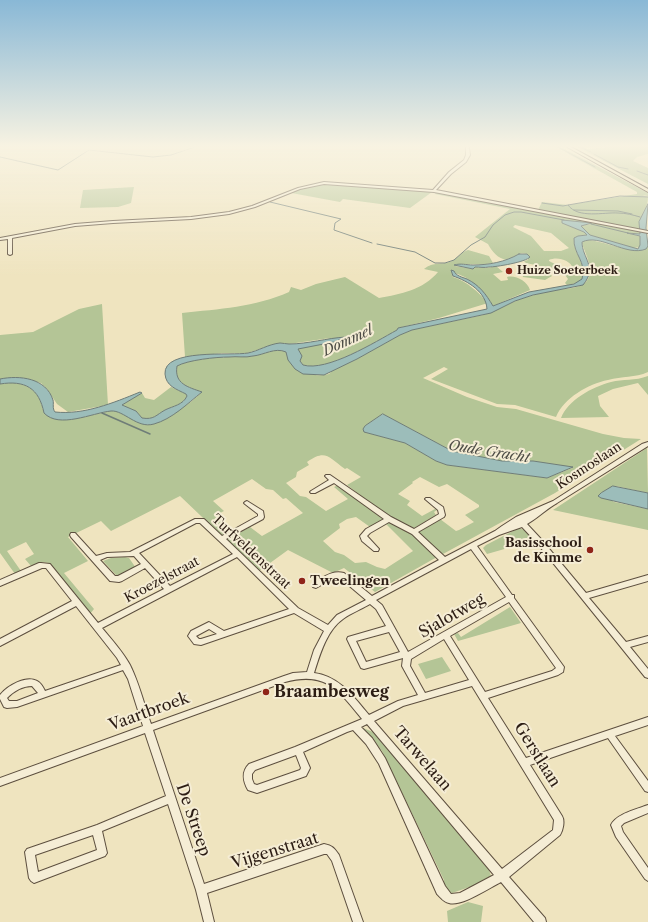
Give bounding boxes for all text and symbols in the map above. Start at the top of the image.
place label: Huize Soeterbeek [517,264,618,278]
marker: Huize Soeterbeek [504,266,514,276]
water label: Dommel [320,322,376,360]
water label: Oude Gracht [447,437,531,467]
street label: Kosmoslaan [553,439,625,493]
street label: Turfveldenstraat [208,511,294,593]
place label: Basisschool de Kimme [505,535,582,566]
marker: Basisschool de Kimme [585,545,595,555]
street label: Kroezelstraat [122,554,202,606]
place label: Tweelingen [310,573,390,589]
marker: Tweelingen [297,576,307,586]
street label: Sjalotweg [416,589,488,643]
place label: Braambesweg [274,682,389,702]
marker: Braambesweg [261,687,271,697]
street label: Vaartbroek [106,689,192,735]
street label: Gerstlaan [510,719,564,791]
street label: Tarwelaan [389,723,455,795]
street label: De Streep [172,781,214,859]
street label: Vijgenstraat [229,829,321,873]

